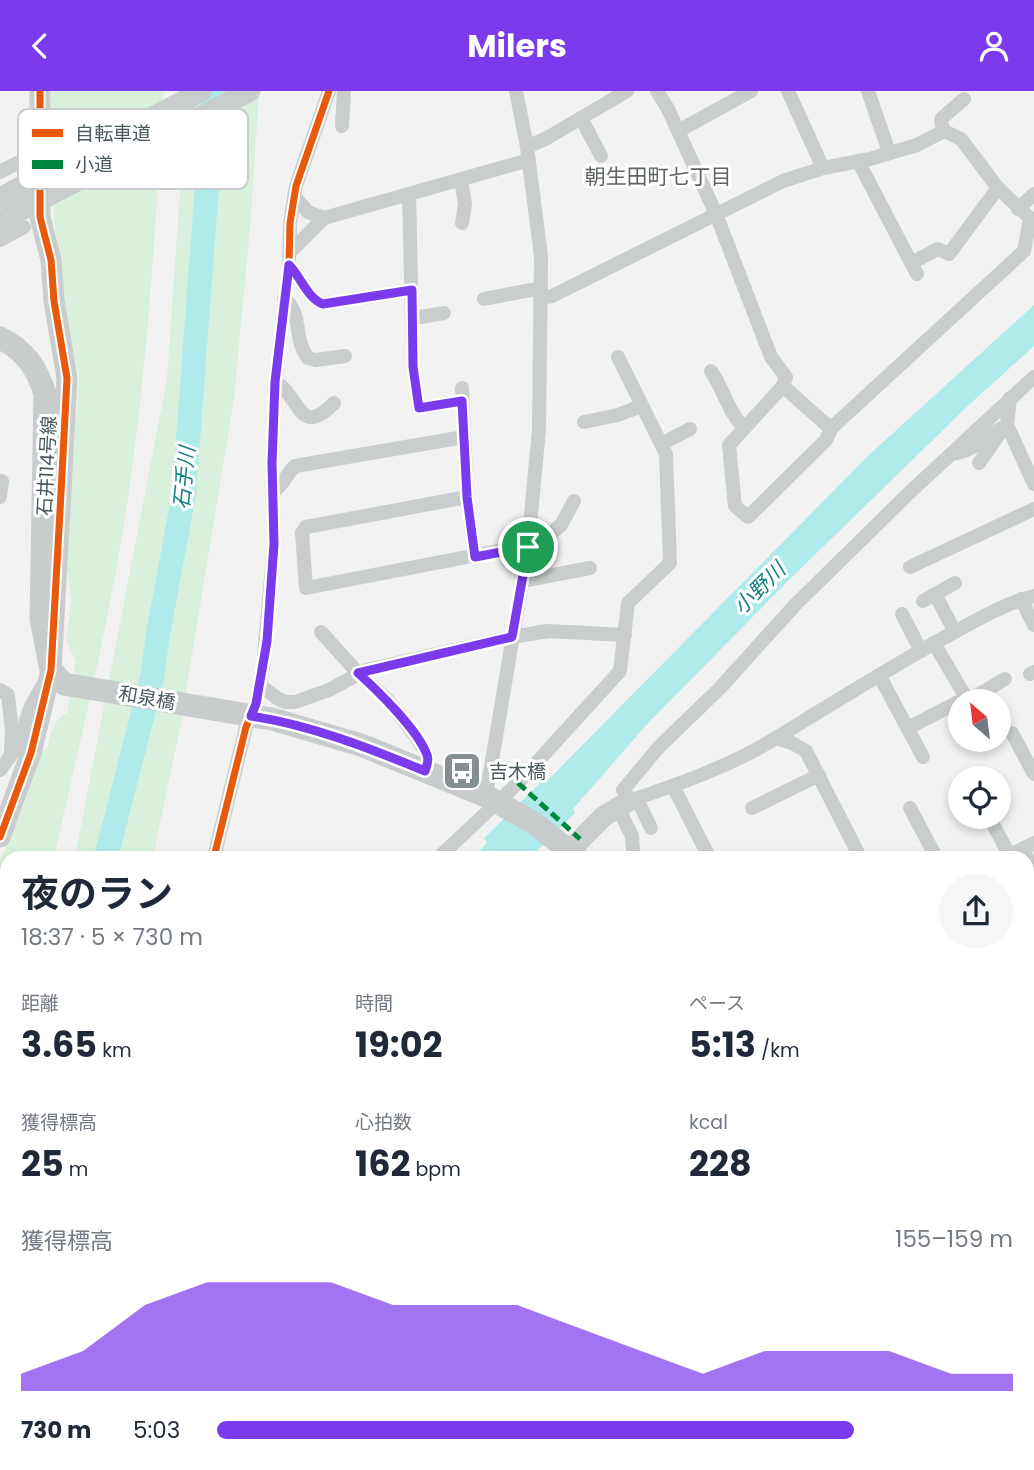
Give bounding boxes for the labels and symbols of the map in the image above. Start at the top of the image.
legend [18,109,248,189]
text: 自転車道 [75,120,151,147]
text: 小道 [75,151,113,178]
district label: 朝生田町七丁目 [585,162,732,191]
street label: 石井114号線 [31,415,63,517]
water label: 石手川 [166,443,202,511]
pin [498,517,558,577]
water label: 小野川 [726,554,793,621]
street label: 和泉橋 [117,680,177,716]
north arrow [948,689,1012,753]
bus stop icon: 吉木橋 [441,750,483,792]
place label: 吉木橋 [489,758,546,785]

